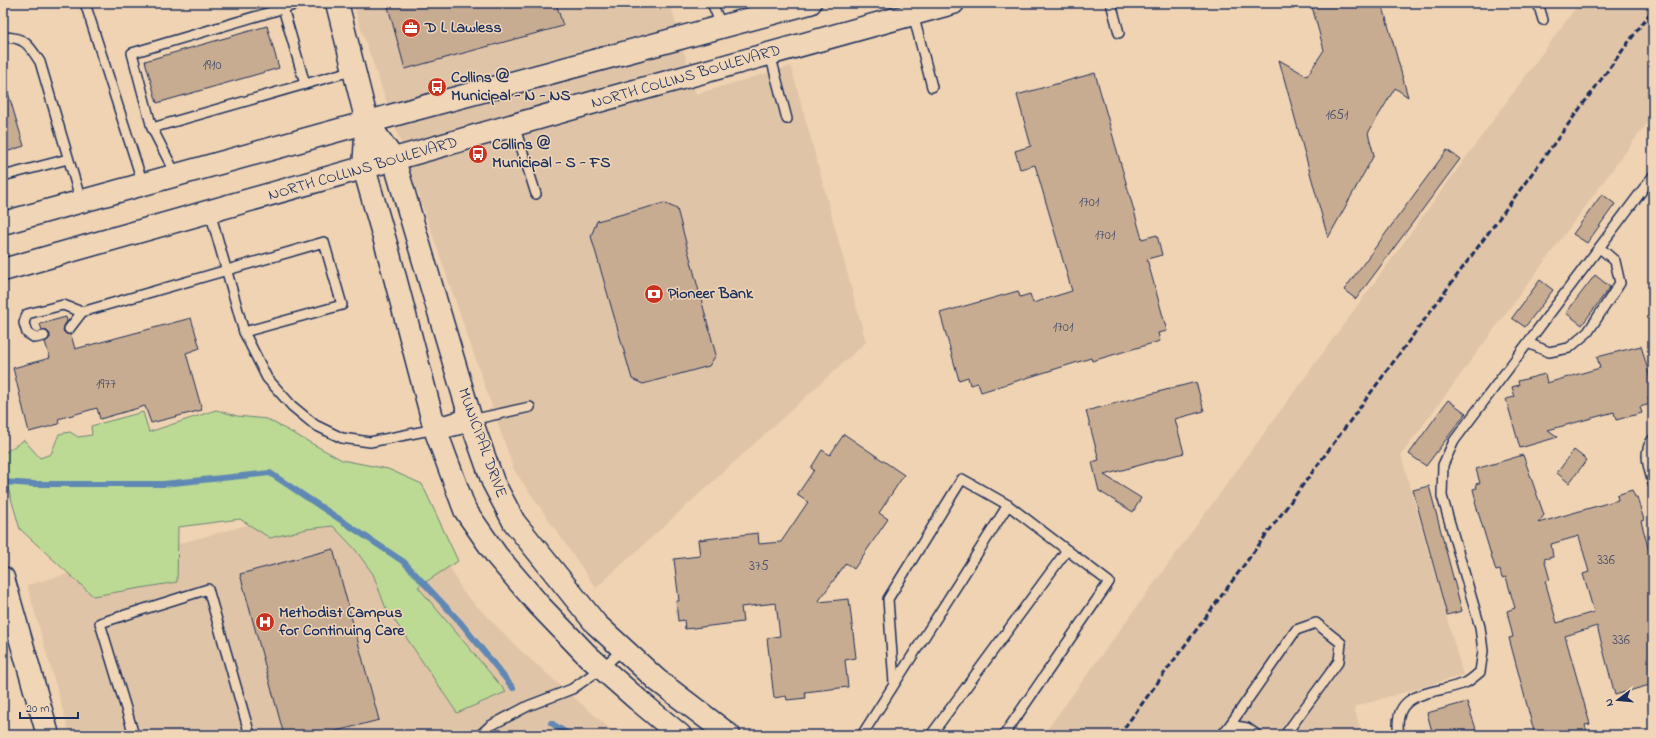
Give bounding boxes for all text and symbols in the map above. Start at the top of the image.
place label: D L Lawless [424,16,502,40]
office icon: D L Lawless [400,17,422,39]
street label: NORTH COLLINS BOULEVARD [588,38,784,116]
house number: 1910 [202,55,222,76]
place label: Collins @ Municipal - N - NS [451,66,570,108]
bus stop icon: Collins @ Municipal - N - NS [426,76,448,98]
house number: 1651 [1325,105,1349,126]
street label: NORTH COLLINS BOULEVARD [265,130,461,208]
place label: Collins @ Municipal - S - FS [492,133,611,175]
bus stop icon: Collins @ Municipal - S - FS [467,143,489,165]
house number: 1701 [1079,192,1100,213]
house number: 1701 [1095,225,1116,246]
place label: Pioneer Bank [668,282,754,306]
bank icon: Pioneer Bank [643,283,665,305]
house number: 1701 [1053,317,1074,338]
house number: 1977 [96,374,116,395]
street label: MUNICIPAL DRIVE [451,385,513,501]
house number: 336 [1597,550,1615,571]
house number: 375 [749,556,769,577]
place label: Methodist Campus for Continuing Care [278,601,405,644]
hospital icon: Methodist Campus for Continuing Care [254,611,276,633]
house number: 336 [1612,630,1630,651]
north arrow [1598,680,1638,720]
scale bar [20,694,78,720]
text: N [1601,697,1618,708]
text: 20 m [26,700,49,718]

